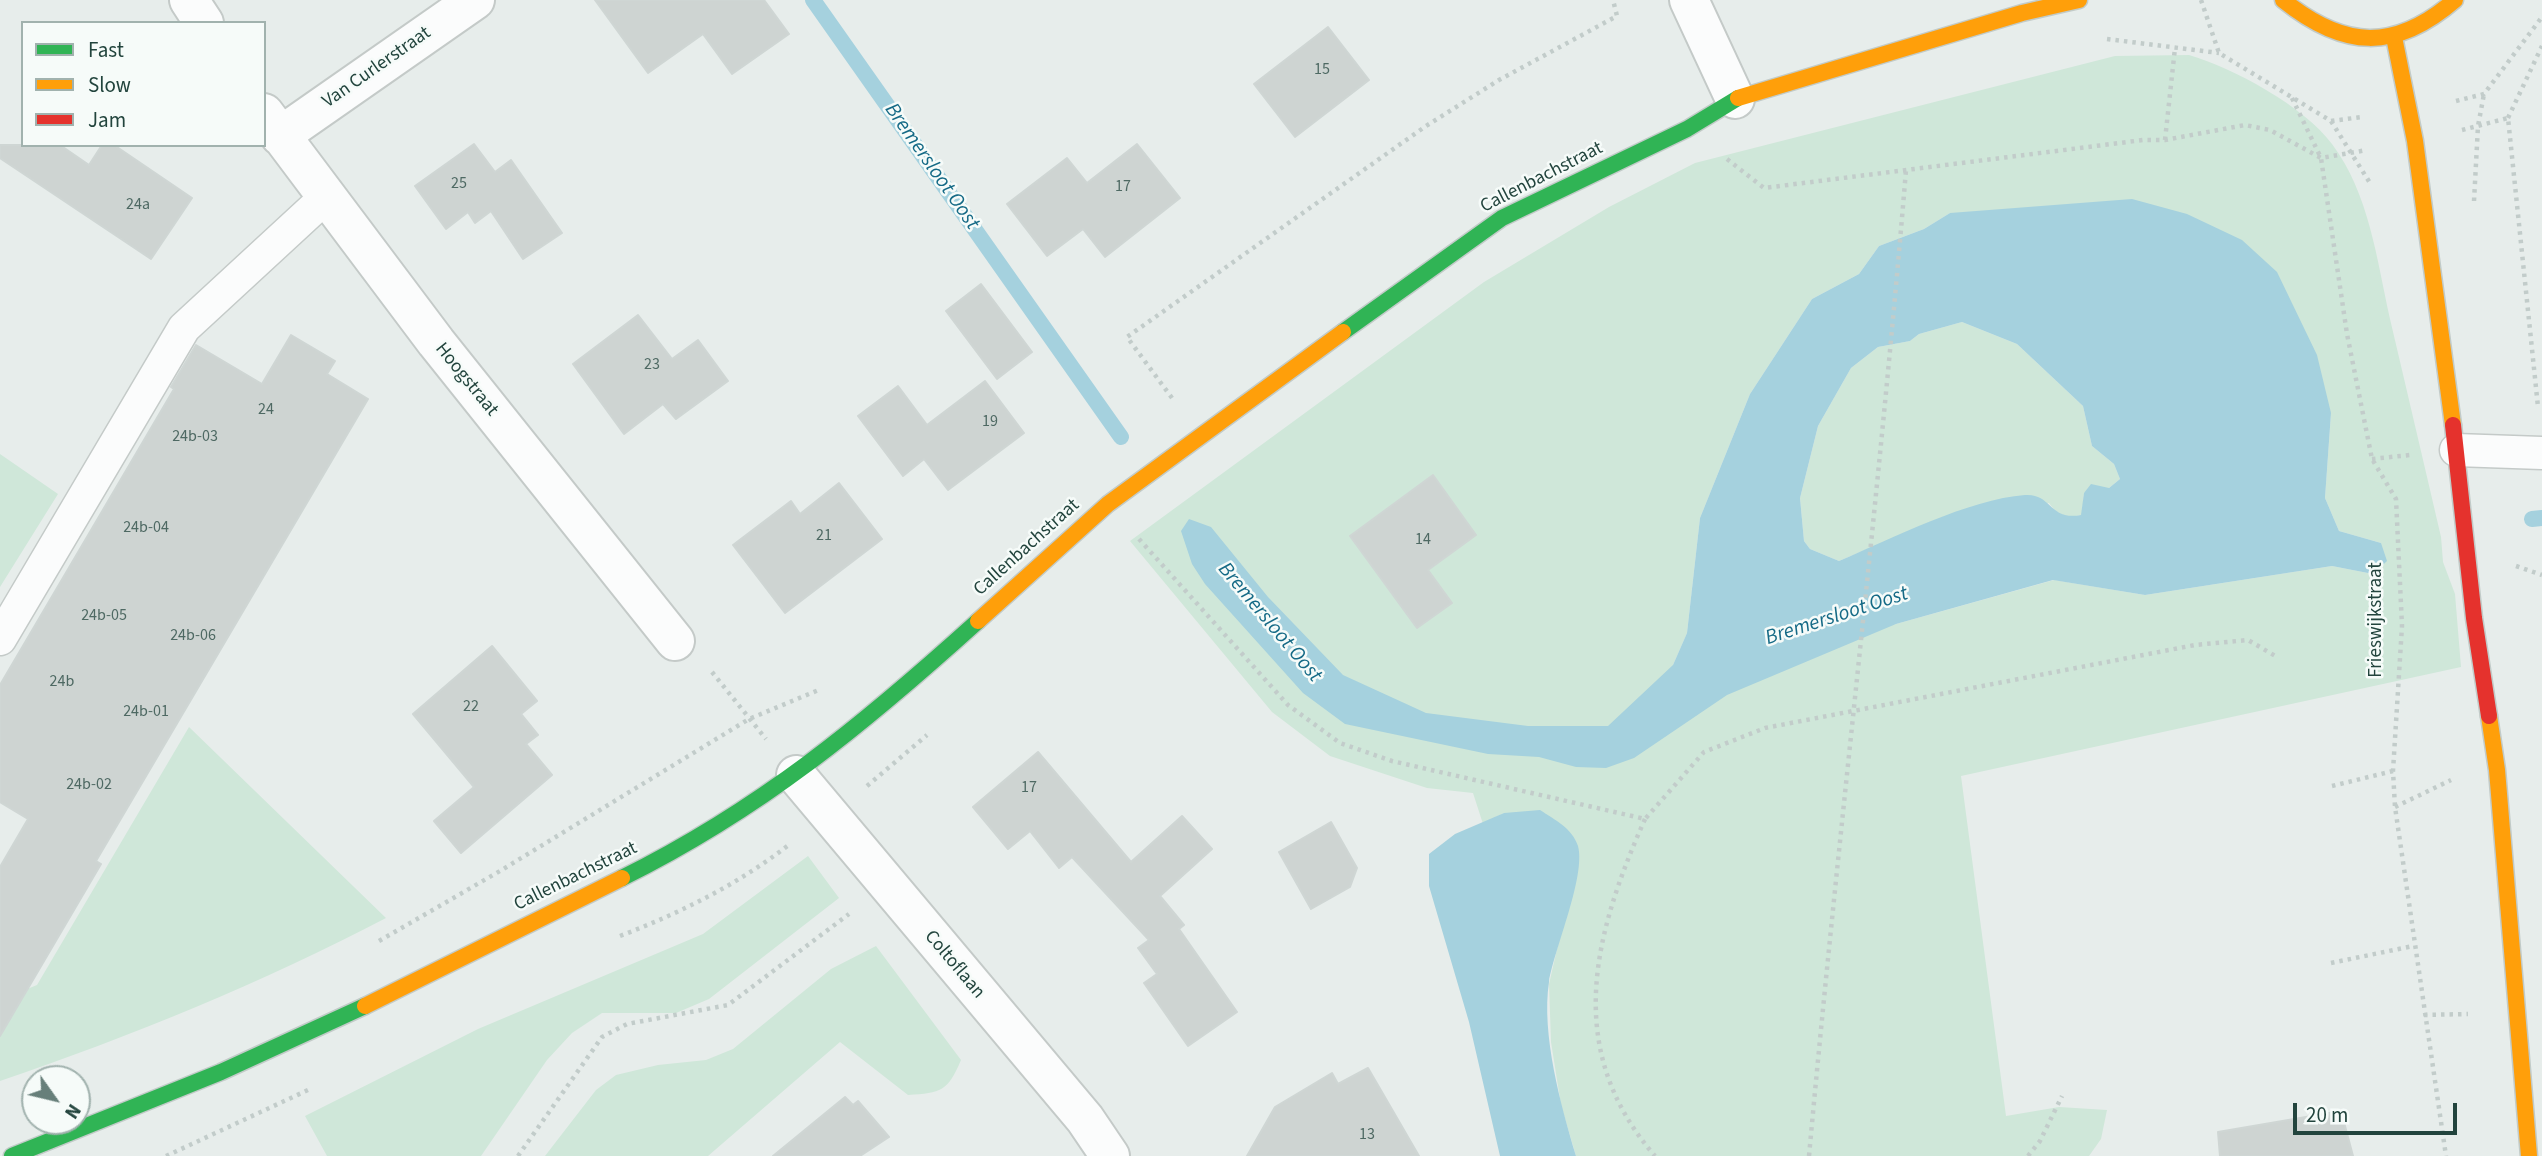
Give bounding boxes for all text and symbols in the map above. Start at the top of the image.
legend [21,21,266,147]
street label: Van Curlerstraat [318,22,436,114]
text: Fast [88,35,124,65]
house number: 15 [1314,60,1330,80]
text: Slow [88,70,131,100]
water label: Bremersloot Oost [878,99,984,235]
text: Jam [88,105,126,135]
street label: Callenbachstraat [1477,137,1607,219]
house number: 25 [451,174,467,194]
house number: 17 [1115,177,1131,197]
house number: 24a [126,195,150,215]
street label: Hoogstraat [429,339,503,421]
house number: 23 [644,355,660,375]
house number: 24 [258,400,274,420]
house number: 19 [982,412,998,432]
house number: 24b-03 [172,427,218,447]
street label: Callenbachstraat [970,495,1084,601]
house number: 24b-04 [123,518,169,538]
house number: 21 [816,526,832,546]
house number: 14 [1415,530,1431,550]
water label: Bremersloot Oost [1212,558,1326,688]
street label: Frieswijkstraat [2366,562,2388,678]
water label: Bremersloot Oost [1762,582,1912,652]
house number: 24b-05 [81,606,127,626]
house number: 24b-06 [170,626,216,646]
house number: 24b [50,672,74,692]
house number: 22 [463,697,479,717]
house number: 24b-01 [123,702,169,722]
house number: 24b-02 [66,775,112,795]
house number: 17 [1021,778,1037,798]
street label: Callenbachstraat [511,837,641,917]
street label: Coltoflaan [919,926,989,1004]
north arrow [21,1065,91,1135]
scale bar [2297,1090,2462,1134]
text: N [57,1098,87,1124]
text: 20 m [2306,1100,2348,1130]
house number: 13 [1359,1125,1375,1145]

